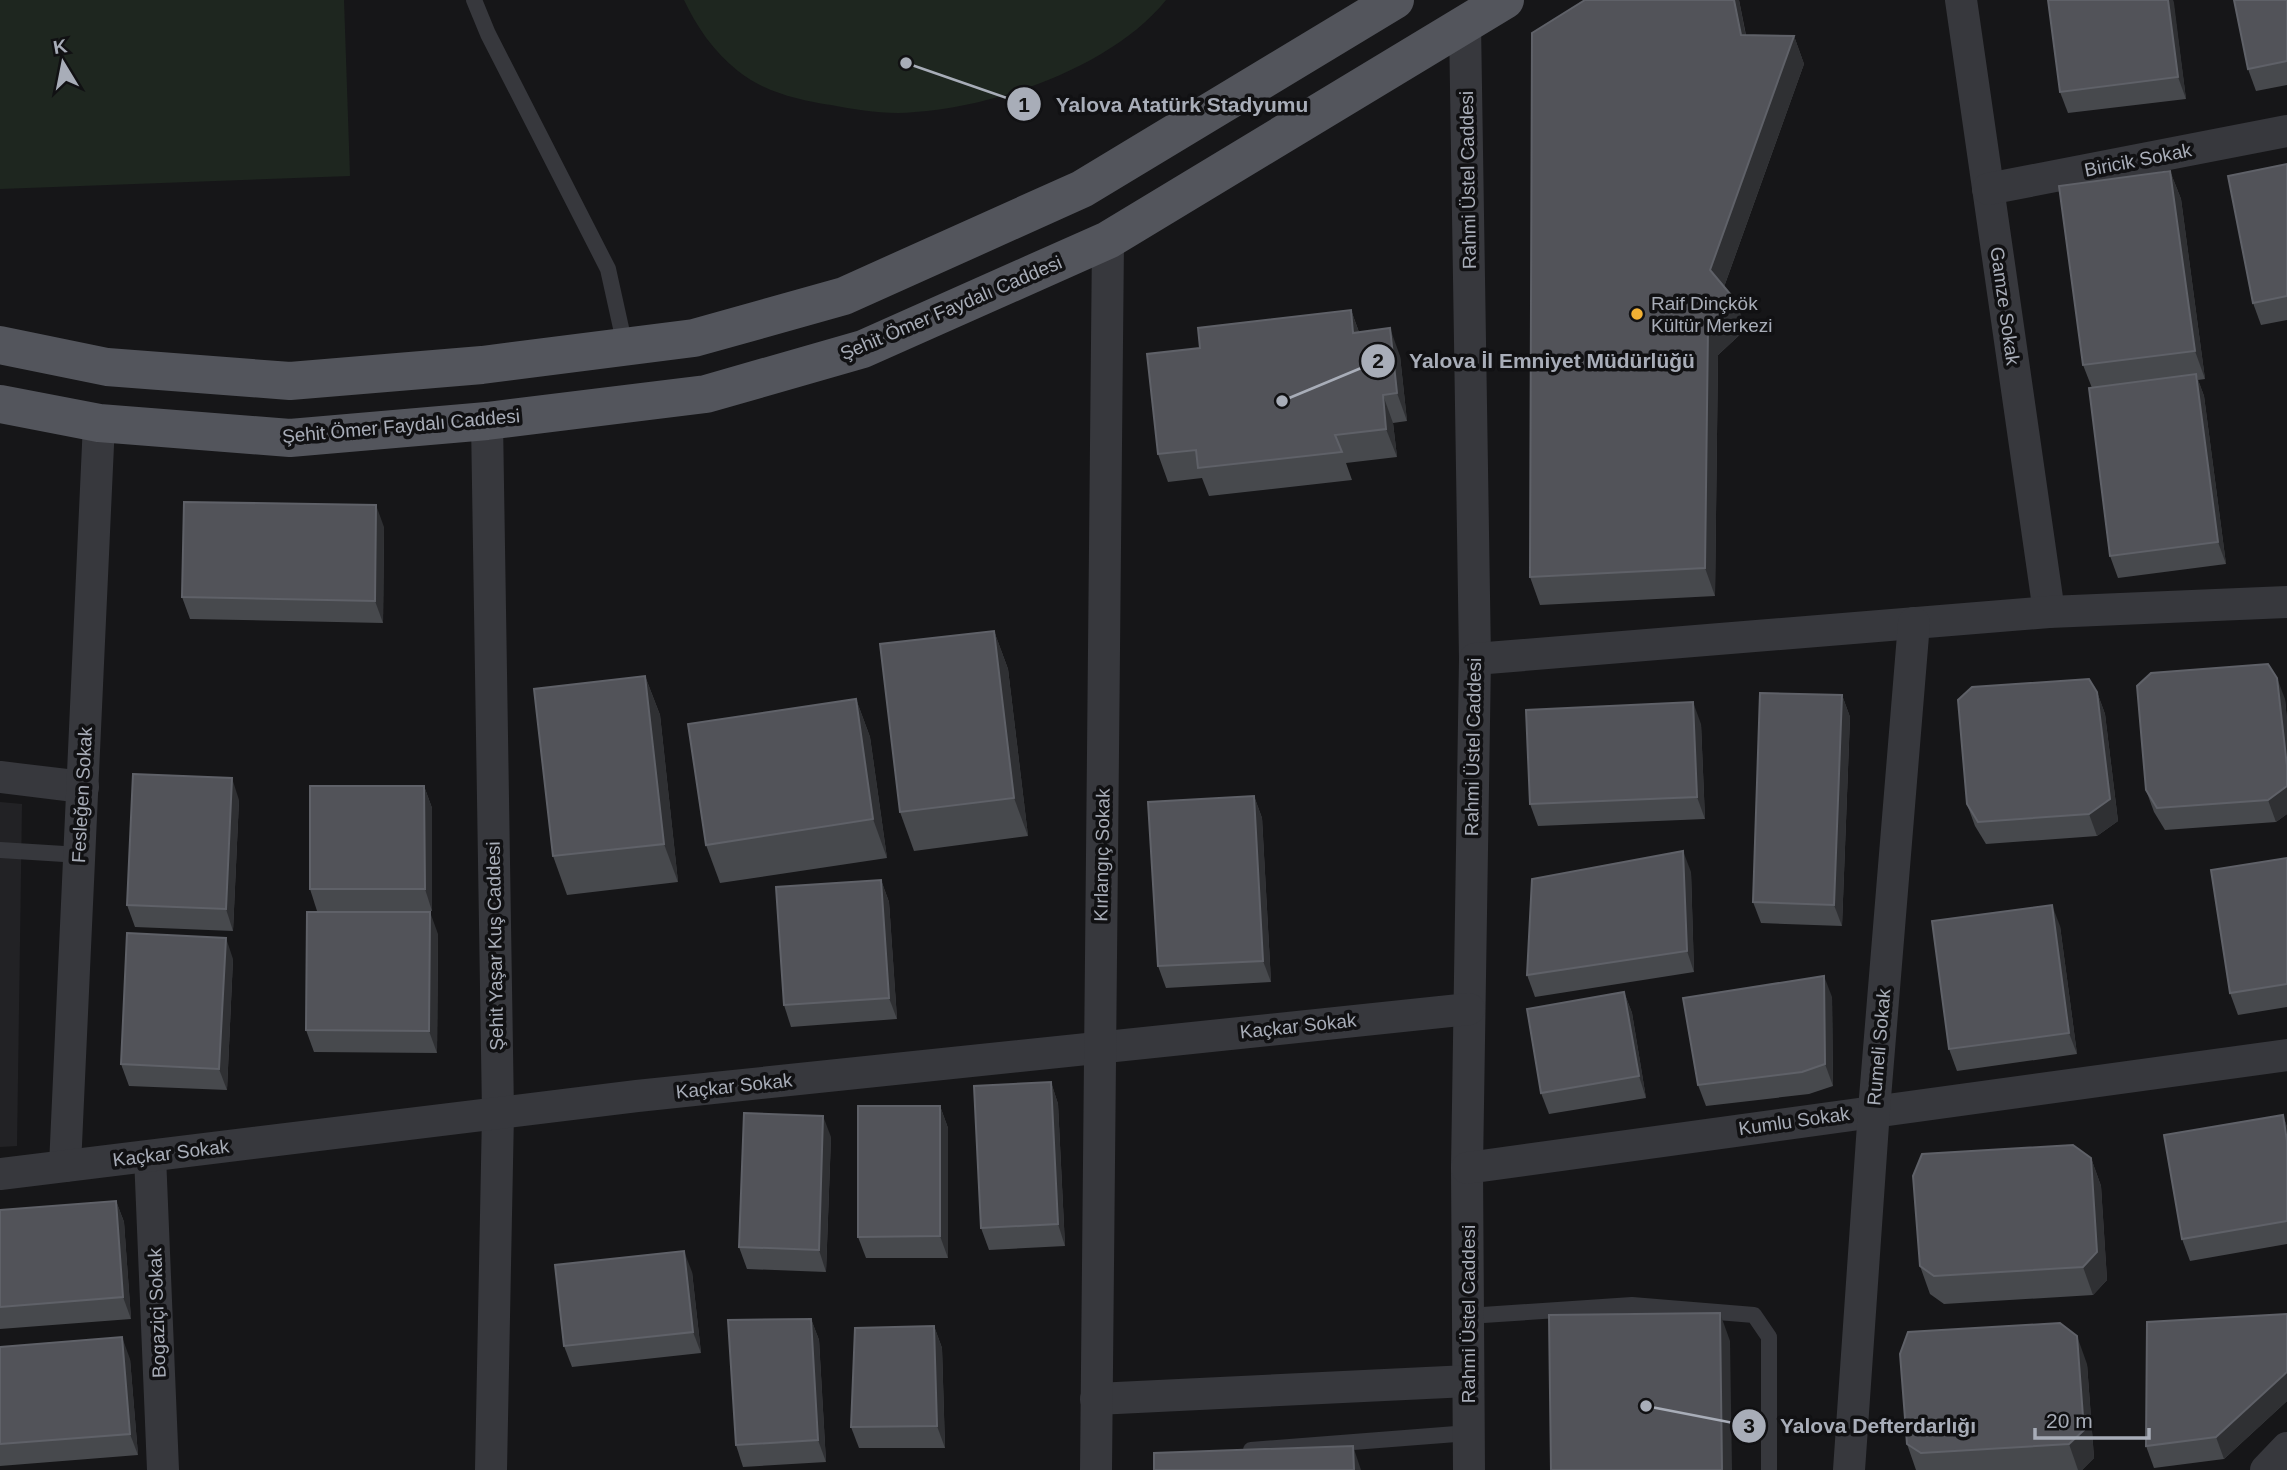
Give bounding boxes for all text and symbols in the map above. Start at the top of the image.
north arrow [28,28,98,98]
text: K [52,35,69,58]
callout: Yalova Atatürk Stadyumu [1006,83,1323,125]
street label: Rahmi Üstel Caddesi [1456,91,1480,269]
text: 1 [1018,93,1030,116]
text: Yalova Atatürk Stadyumu [1056,93,1308,116]
street label: Biricik Sokak [2083,139,2194,181]
street label: Gamze Sokak [1986,245,2024,367]
street label: Şehit Ömer Faydalı Caddesi [837,252,1065,364]
place label: Raif Dinçkök Kültür Merkezi [1651,293,1772,336]
marker: Raif Dinçkök Kültür Merkezi [1629,306,1645,322]
callout: Yalova İl Emniyet Müdürlüğü [1360,340,1709,382]
text: 2 [1372,349,1384,372]
text: Yalova İl Emniyet Müdürlüğü [1409,349,1695,372]
street label: Şehit Ömer Faydalı Caddesi [281,405,521,447]
street label: Rahmi Üstel Caddesi [1461,658,1485,836]
street label: Fesleğen Sokak [68,726,96,864]
street label: Kırlangıç Sokak [1090,788,1114,922]
street label: Şehit Yaşar Kuş Caddesi [483,841,507,1051]
street label: Rumeli Sokak [1863,987,1895,1106]
street label: Kaçkar Sokak [1239,1009,1358,1043]
street label: Kaçkar Sokak [675,1069,794,1103]
street label: Kumlu Sokak [1737,1103,1851,1139]
street label: Kaçkar Sokak [112,1135,231,1171]
street label: Rahmi Üstel Caddesi [1458,1225,1479,1403]
street label: Bogaziçi Sokak [144,1247,170,1378]
scale bar [2035,1396,2149,1440]
callout: Yalova Defterdarlığı [1731,1405,1990,1447]
text: 20 m [2046,1409,2093,1432]
text: 3 [1743,1414,1755,1437]
text: Yalova Defterdarlığı [1780,1414,1976,1437]

